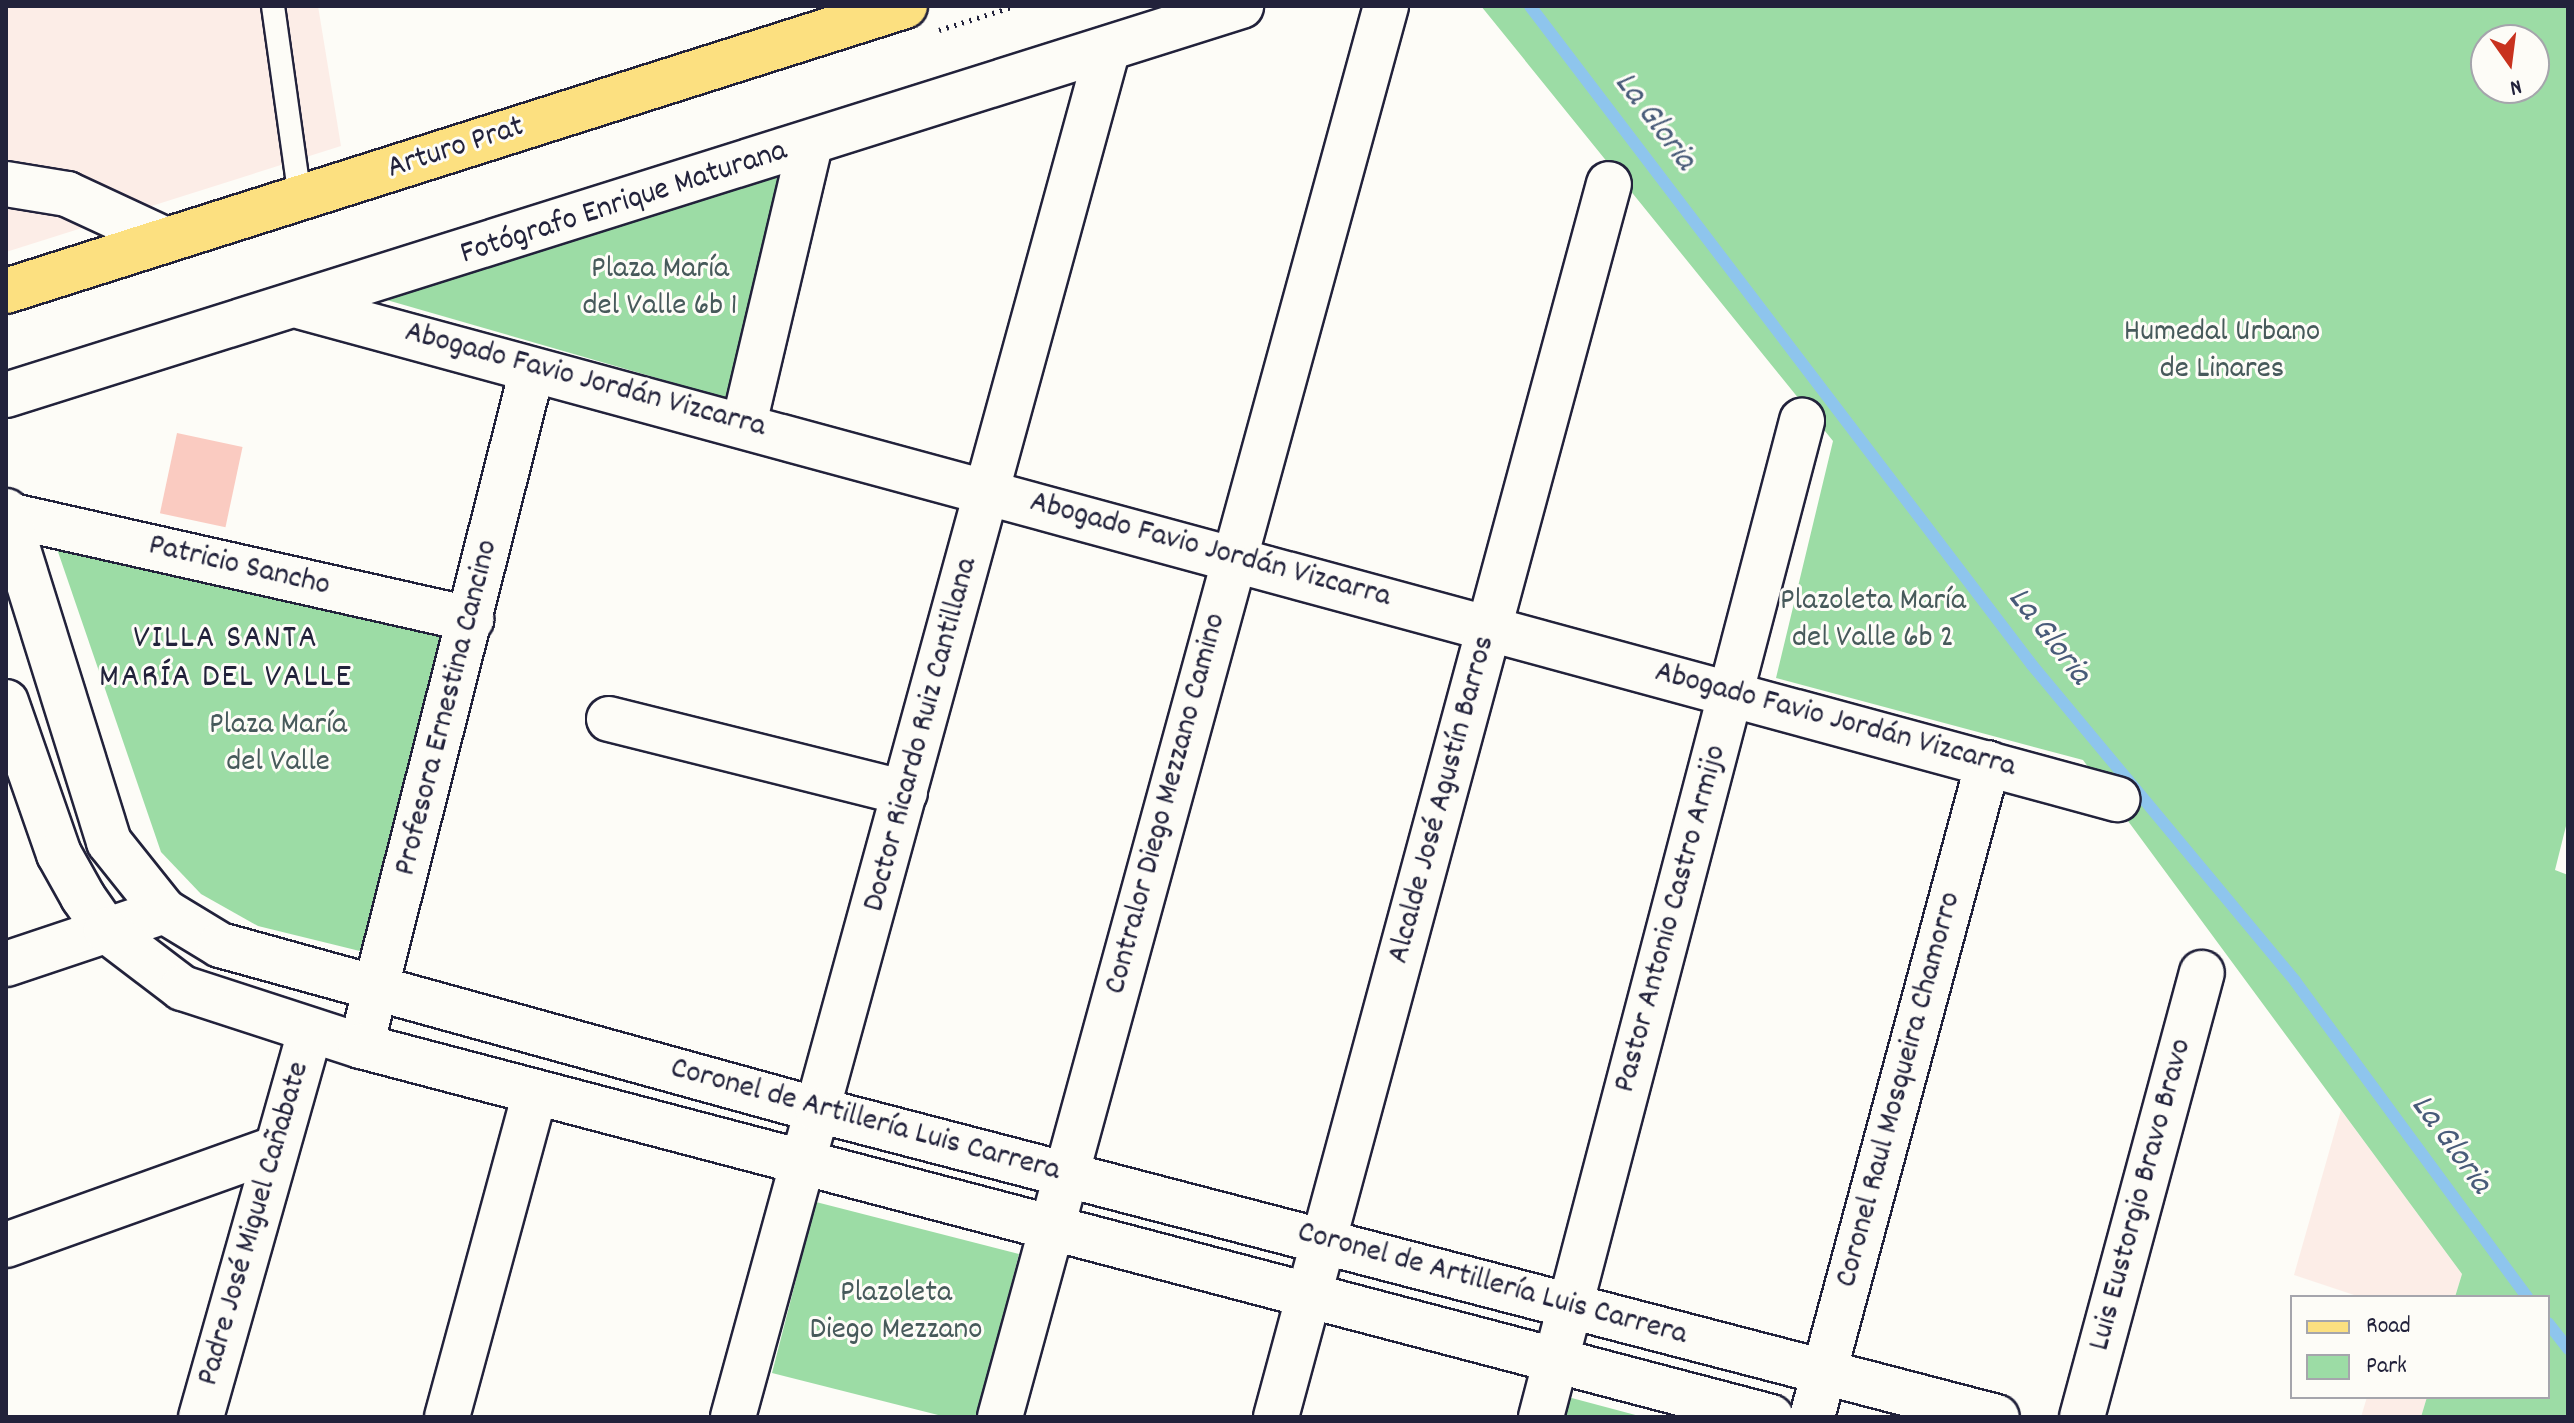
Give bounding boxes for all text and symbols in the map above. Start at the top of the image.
north arrow [2470,24,2550,104]
water label: La Gloria [1604,65,1704,179]
text: N [2506,69,2524,102]
street label: Arturo Prat [383,109,529,189]
street label: Fotógrafo Enrique Maturana [456,133,792,275]
park label: Plaza María del Valle 6b 1 [583,252,737,327]
street label: Abogado Favio Jordán Vizcarra [400,314,770,448]
park label: Humedal Urbano de Linares [2124,315,2320,390]
street label: Abogado Favio Jordán Vizcarra [1025,484,1395,618]
street label: Patricio Sancho [145,527,333,607]
street label: Profesora Ernestina Cancino [388,536,508,880]
street label: Doctor Ricardo Ruiz Cantillana [856,554,988,916]
water label: La Gloria [1997,580,2099,694]
park label: Plazoleta María del Valle 6b 2 [1780,584,1966,659]
street label: Contralor Diego Mezzano Camino [1098,609,1236,999]
district label: VILLA SANTA MARÍA DEL VALLE [99,619,353,698]
street label: Alcalde José Agustín Barros [1381,632,1505,968]
street label: Abogado Favio Jordán Vizcarra [1650,654,2020,788]
park label: Plaza María del Valle [209,708,347,783]
street label: Pastor Antonio Castro Armijo [1607,741,1737,1097]
street label: Coronel Raul Mosqueira Chamorro [1829,888,1971,1292]
street label: Luis Eustorgio Bravo Bravo [2082,1035,2202,1355]
street label: Coronel de Artillería Luis Carrera [666,1050,1064,1192]
street label: Padre José Miguel Cañabate [190,1058,320,1390]
water label: La Gloria [2400,1087,2500,1203]
street label: Coronel de Artillería Luis Carrera [1293,1214,1691,1356]
park label: Plazoleta Diego Mezzano [809,1276,983,1351]
legend [2290,1295,2550,1399]
text: Road [2366,1310,2411,1344]
text: Park [2366,1350,2407,1384]

